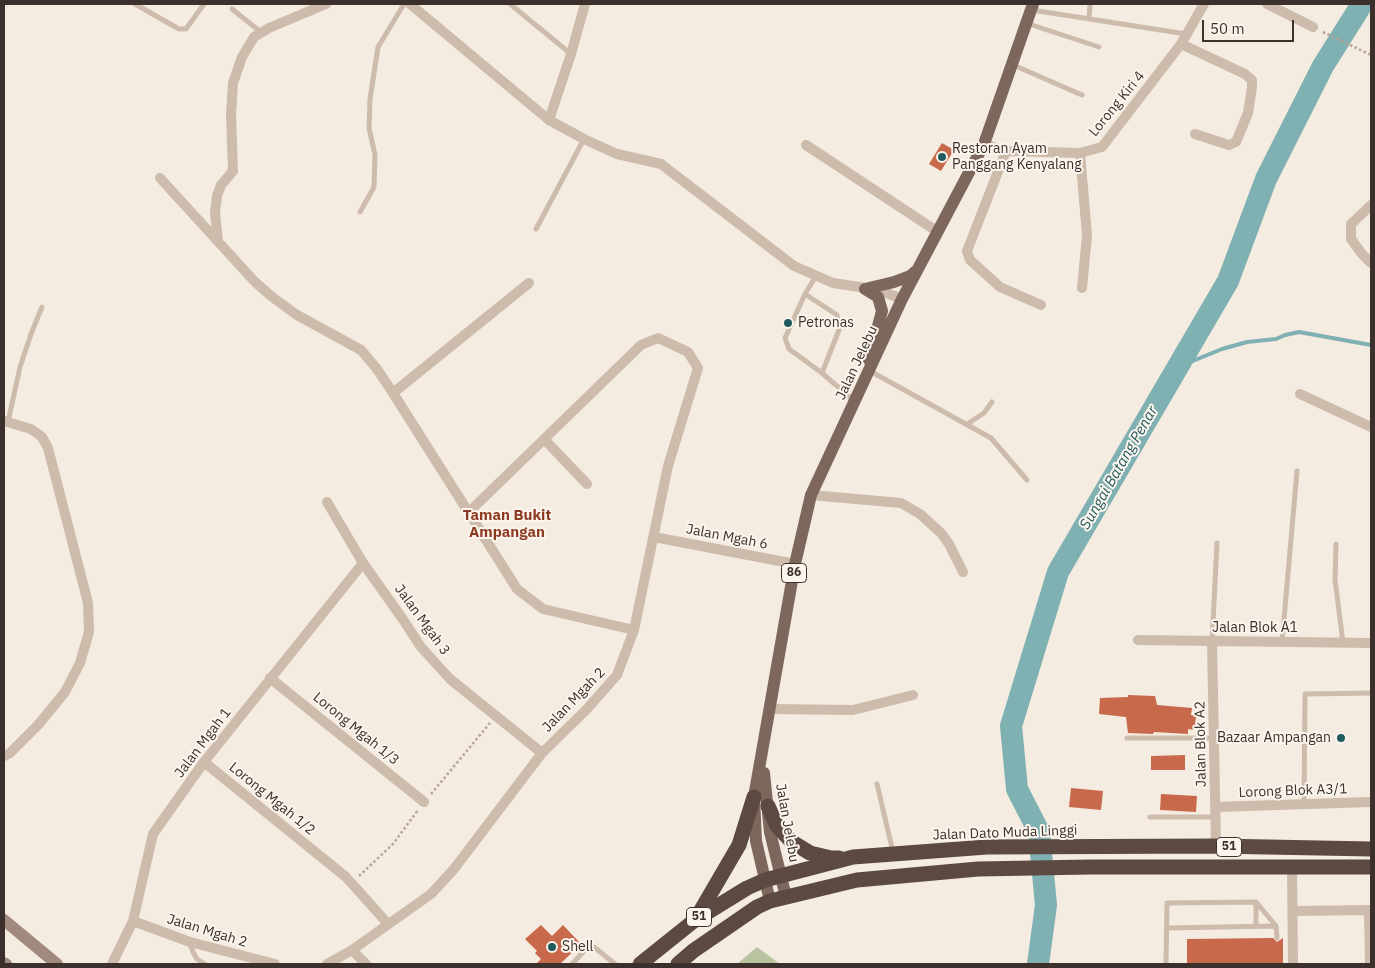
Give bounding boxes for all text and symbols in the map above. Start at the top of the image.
scale bar [1205,10,1298,42]
text: 50 m [1210,19,1245,38]
street label: Lorong Kiri 4 [1086,68,1148,140]
place label: Restoran Ayam Panggang Kenyalang [952,141,1082,174]
marker: Restoran Ayam Panggang Kenyalang [936,151,948,163]
place label: Petronas [798,315,854,331]
marker: Petronas [782,317,794,329]
street label: Jalan Jelebu [833,323,881,403]
water label: Sungai Batang Penar [1076,403,1162,533]
district label: Taman Bukit Ampangan [463,507,551,542]
street label: Jalan Mgah 6 [685,521,769,553]
road number: 86 [782,564,806,582]
street label: Jalan Mgah 3 [391,581,453,659]
street label: Jalan Blok A1 [1212,620,1298,636]
street label: Jalan Mgah 2 [539,664,609,736]
street label: Lorong Mgah 1/3 [310,689,402,769]
street label: Jalan Blok A2 [1192,701,1210,787]
street label: Jalan Mgah 1 [171,705,235,781]
place label: Bazaar Ampangan [1217,730,1331,746]
marker: Bazaar Ampangan [1335,732,1347,744]
street label: Lorong Mgah 1/2 [226,759,318,839]
street label: Lorong Blok A3/1 [1238,781,1348,801]
street label: Jalan Jelebu [772,782,802,864]
street label: Jalan Dato Muda Linggi [932,822,1078,844]
road number: 51 [1216,838,1242,856]
road number: 51 [686,908,712,926]
street label: Jalan Mgah 2 [165,911,249,951]
place label: Shell [562,939,593,955]
marker: Shell [546,941,558,953]

